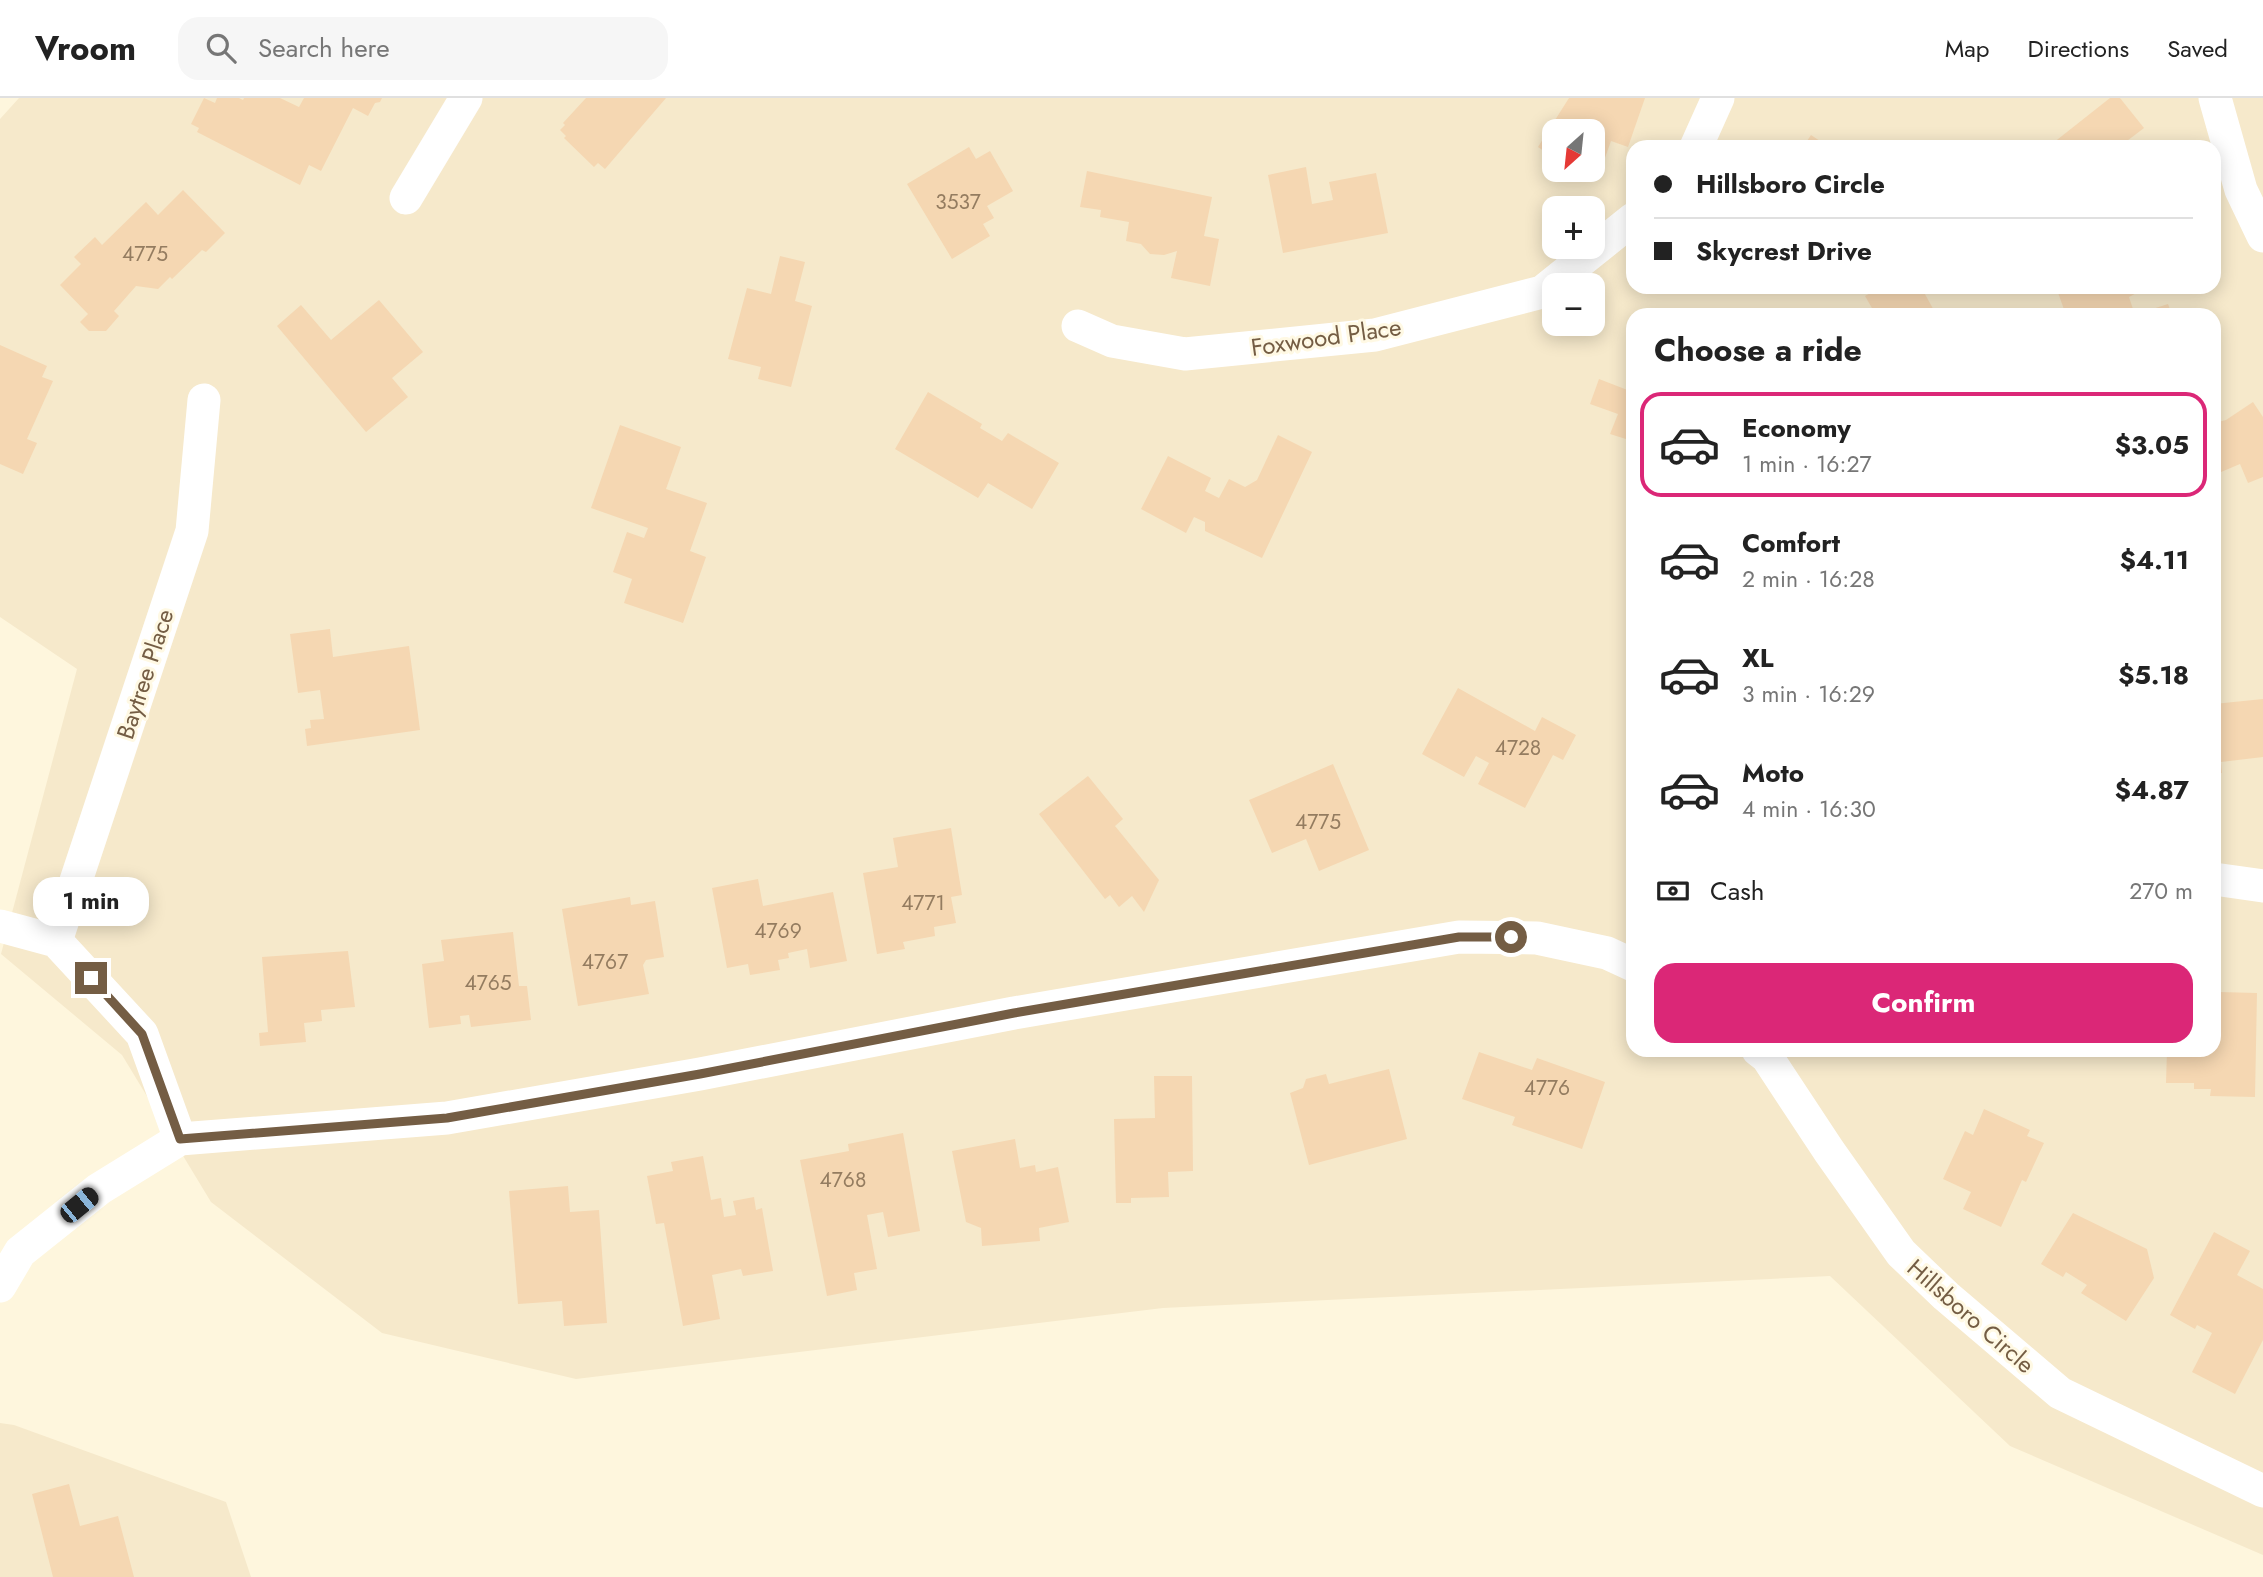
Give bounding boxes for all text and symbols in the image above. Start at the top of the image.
search box [178,17,668,80]
text: Vroom [35,25,136,72]
icon: search [202,29,240,67]
text: Search here [258,29,390,67]
text: Map [1945,31,1990,66]
text: Directions [2028,31,2129,66]
text: Saved [2167,31,2228,66]
north arrow [1542,119,1605,182]
map controls [1542,119,1605,336]
text: Hillsboro Circle [1696,165,1885,203]
house number: 3537 [935,187,981,217]
button: + [1542,196,1605,259]
text: Skycrest Drive [1696,232,1872,270]
house number: 4775 [122,239,168,269]
button: − [1542,273,1605,336]
street label: Foxwood Place [1249,309,1403,365]
text: Choose a ride [1654,327,1862,373]
text: Economy [1742,409,1851,447]
icon: car [1658,413,1721,476]
text: $3.05 [2115,426,2189,464]
text: 1 min · 16:27 [1742,447,1872,481]
text: Comfort [1742,524,1840,562]
icon: car [1658,528,1721,591]
text: $4.11 [2120,541,2189,579]
text: 2 min · 16:28 [1742,562,1875,596]
street label: Baytree Place [108,604,182,744]
text: XL [1742,639,1774,677]
icon: car [1658,643,1721,706]
text: $5.18 [2118,656,2189,694]
text: 3 min · 16:29 [1742,677,1875,711]
house number: 4728 [1495,733,1541,763]
text: Moto [1742,754,1804,792]
icon: car [1658,758,1721,821]
text: $4.87 [2115,771,2189,809]
text: 4 min · 16:30 [1742,792,1876,826]
house number: 4775 [1295,807,1341,837]
icon: cash [1654,872,1692,910]
text: Cash [1710,872,1764,910]
text: 270 m [2129,874,2193,908]
callout: 1 min [33,876,149,926]
text: 1 min [62,884,120,918]
house number: 4771 [901,888,945,918]
house number: 4769 [754,916,802,946]
route start [1495,921,1527,953]
house number: 4767 [582,947,628,977]
route end [75,962,107,994]
button: Confirm [1654,963,2193,1043]
house number: 4765 [464,968,512,998]
house number: 4776 [1524,1073,1570,1103]
house number: 4768 [820,1165,866,1195]
car [57,1184,102,1226]
street label: Hillsboro Circle [1900,1251,2042,1381]

